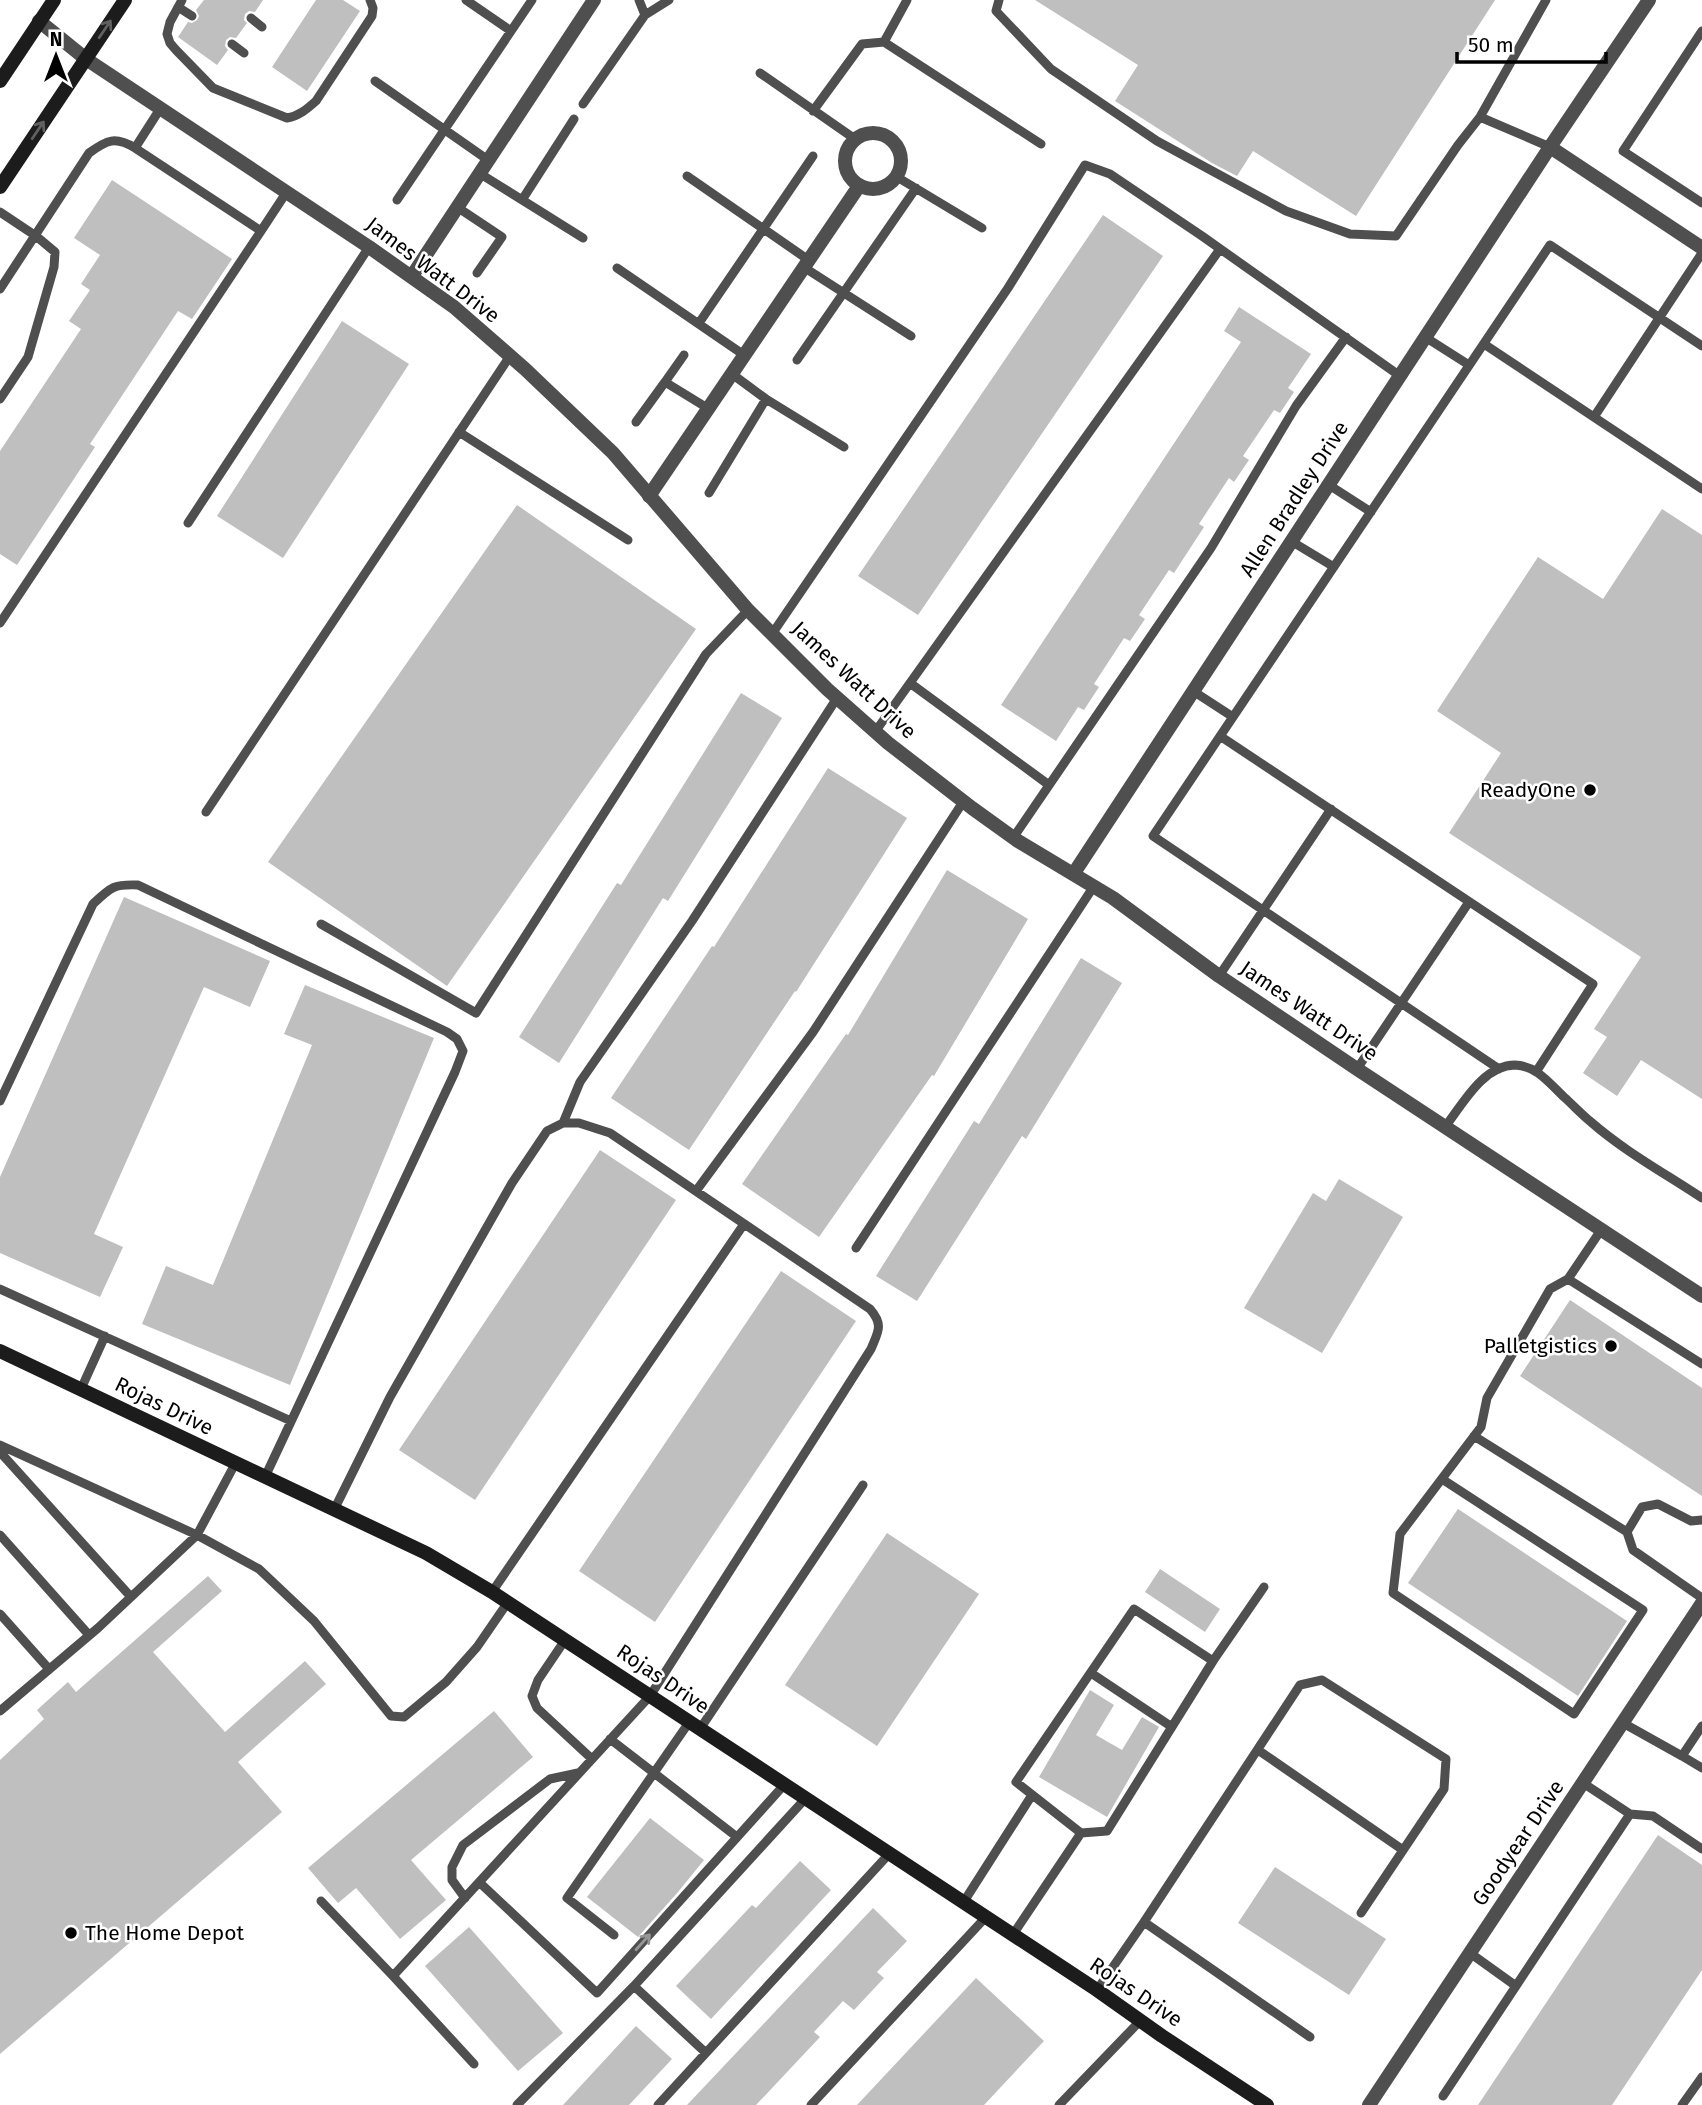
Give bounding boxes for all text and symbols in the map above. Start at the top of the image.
one-way arrow [98,20,112,40]
north arrow [21,21,91,91]
scale bar [1457,21,1606,65]
text: N [50,28,62,51]
text: 50 m [1468,32,1514,58]
one-way arrow [31,121,45,140]
street label: James Watt Drive [361,211,505,329]
street label: Allen Bradley Drive [1234,416,1354,582]
street label: James Watt Drive [786,616,922,744]
place label: ReadyOne [1480,777,1576,803]
marker: ReadyOne [1582,782,1598,798]
street label: James Watt Drive [1235,955,1383,1067]
place label: Palletgistics [1484,1333,1597,1359]
marker: Palletgistics [1603,1338,1619,1354]
street label: Rojas Drive [110,1371,218,1441]
street label: Rojas Drive [612,1638,714,1720]
street label: Goodyear Drive [1466,1775,1570,1911]
place label: The Home Depot [85,1920,244,1946]
marker: The Home Depot [63,1925,79,1941]
one-way arrow [635,1934,651,1952]
street label: Rojas Drive [1085,1951,1187,2033]

